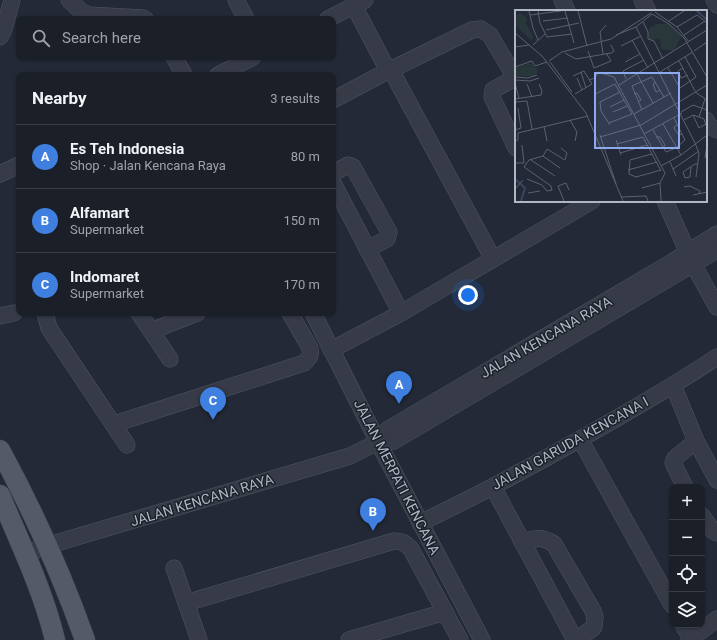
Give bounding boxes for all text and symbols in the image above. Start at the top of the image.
inset map [515,10,707,202]
search box [16,16,336,60]
icon: search [30,27,52,49]
text: Search here [62,29,141,47]
text: Nearby [32,88,87,108]
text: 3 results [270,91,320,106]
text: Es Teh Indonesia [70,140,184,158]
text: A [41,149,49,164]
text: 80 m [291,149,320,164]
text: Shop · Jalan Kencana Raya [70,158,226,173]
text: Alfamart [70,204,129,222]
text: B [41,213,49,228]
text: 150 m [283,213,320,228]
text: Supermarket [70,222,144,237]
text: Indomaret [70,268,139,286]
text: C [41,277,49,292]
text: 170 m [283,277,320,292]
your location [458,285,478,305]
text: Supermarket [70,286,144,301]
street label: JALAN KENCANA RAYA [478,293,614,381]
pin: A [386,371,412,404]
pin: C [200,387,226,420]
street label: JALAN GARUDA KENCANA I [489,393,651,493]
street label: JALAN MERPATI KENCANA [351,397,443,557]
street label: JALAN KENCANA RAYA [129,471,275,529]
map controls [669,484,705,628]
button: + [669,484,705,520]
pin: B [360,498,386,531]
button: − [669,520,705,556]
button: locate [669,556,705,592]
button: layers [669,592,705,628]

